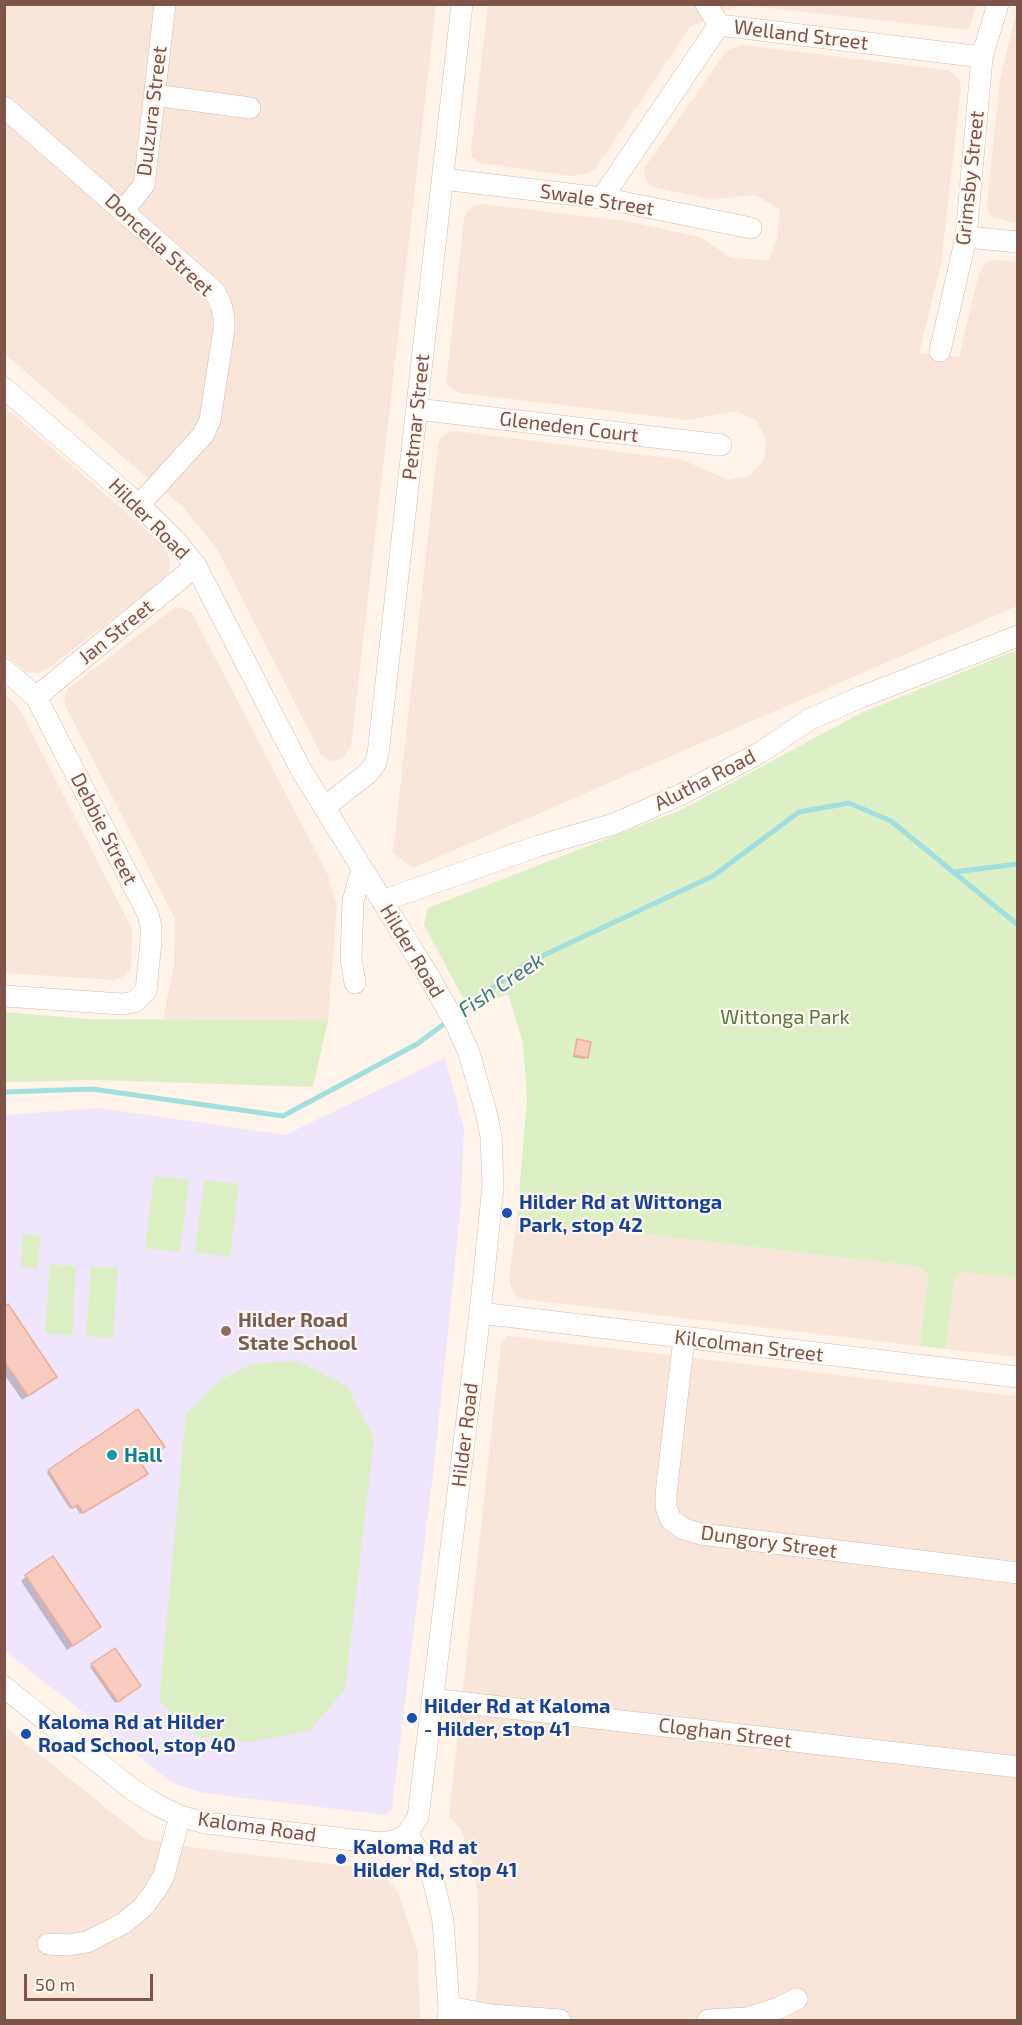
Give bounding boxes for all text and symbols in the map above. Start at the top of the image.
street label: Welland Street [732,15,870,55]
street label: Dulzura Street [132,44,172,178]
street label: Grimsby Street [951,110,989,246]
street label: Swale Street [538,179,656,221]
street label: Doncella Street [100,189,218,301]
street label: Petmar Street [397,353,435,481]
street label: Gleneden Court [498,407,640,447]
street label: Hilder Road [103,473,195,565]
street label: Jan Street [74,595,158,669]
street label: Alutha Road [650,744,760,816]
street label: Debbie Street [65,769,143,889]
street label: Hilder Road [375,900,449,1002]
water label: Fish Creek [454,947,548,1023]
park label: Wittonga Park [720,1005,850,1029]
place label: Hilder Rd at Wittonga Park, stop 42 [519,1190,722,1237]
marker: Hilder Rd at Wittonga Park, stop 42 [500,1206,514,1220]
place label: Hilder Road State School [238,1308,357,1355]
marker: Hilder Road State School [219,1324,233,1338]
street label: Kilcolman Street [673,1325,825,1367]
street label: Hilder Road [447,1381,483,1489]
place label: Hall [124,1443,162,1467]
marker: Hall [105,1448,119,1462]
street label: Dungory Street [699,1521,839,1563]
place label: Hilder Rd at Kaloma - Hilder, stop 41 [424,1694,611,1741]
place label: Kaloma Rd at Hilder Road School, stop 40 [38,1710,236,1757]
marker: Hilder Rd at Kaloma - Hilder, stop 41 [405,1711,419,1725]
street label: Cloghan Street [657,1713,793,1753]
marker: Kaloma Rd at Hilder Road School, stop 40 [19,1727,33,1741]
street label: Kaloma Road [196,1807,318,1847]
place label: Kaloma Rd at Hilder Rd, stop 41 [353,1835,517,1882]
marker: Kaloma Rd at Hilder Rd, stop 41 [334,1852,348,1866]
scale bar [27,1962,156,2000]
text: 50 m [35,1973,75,1995]

